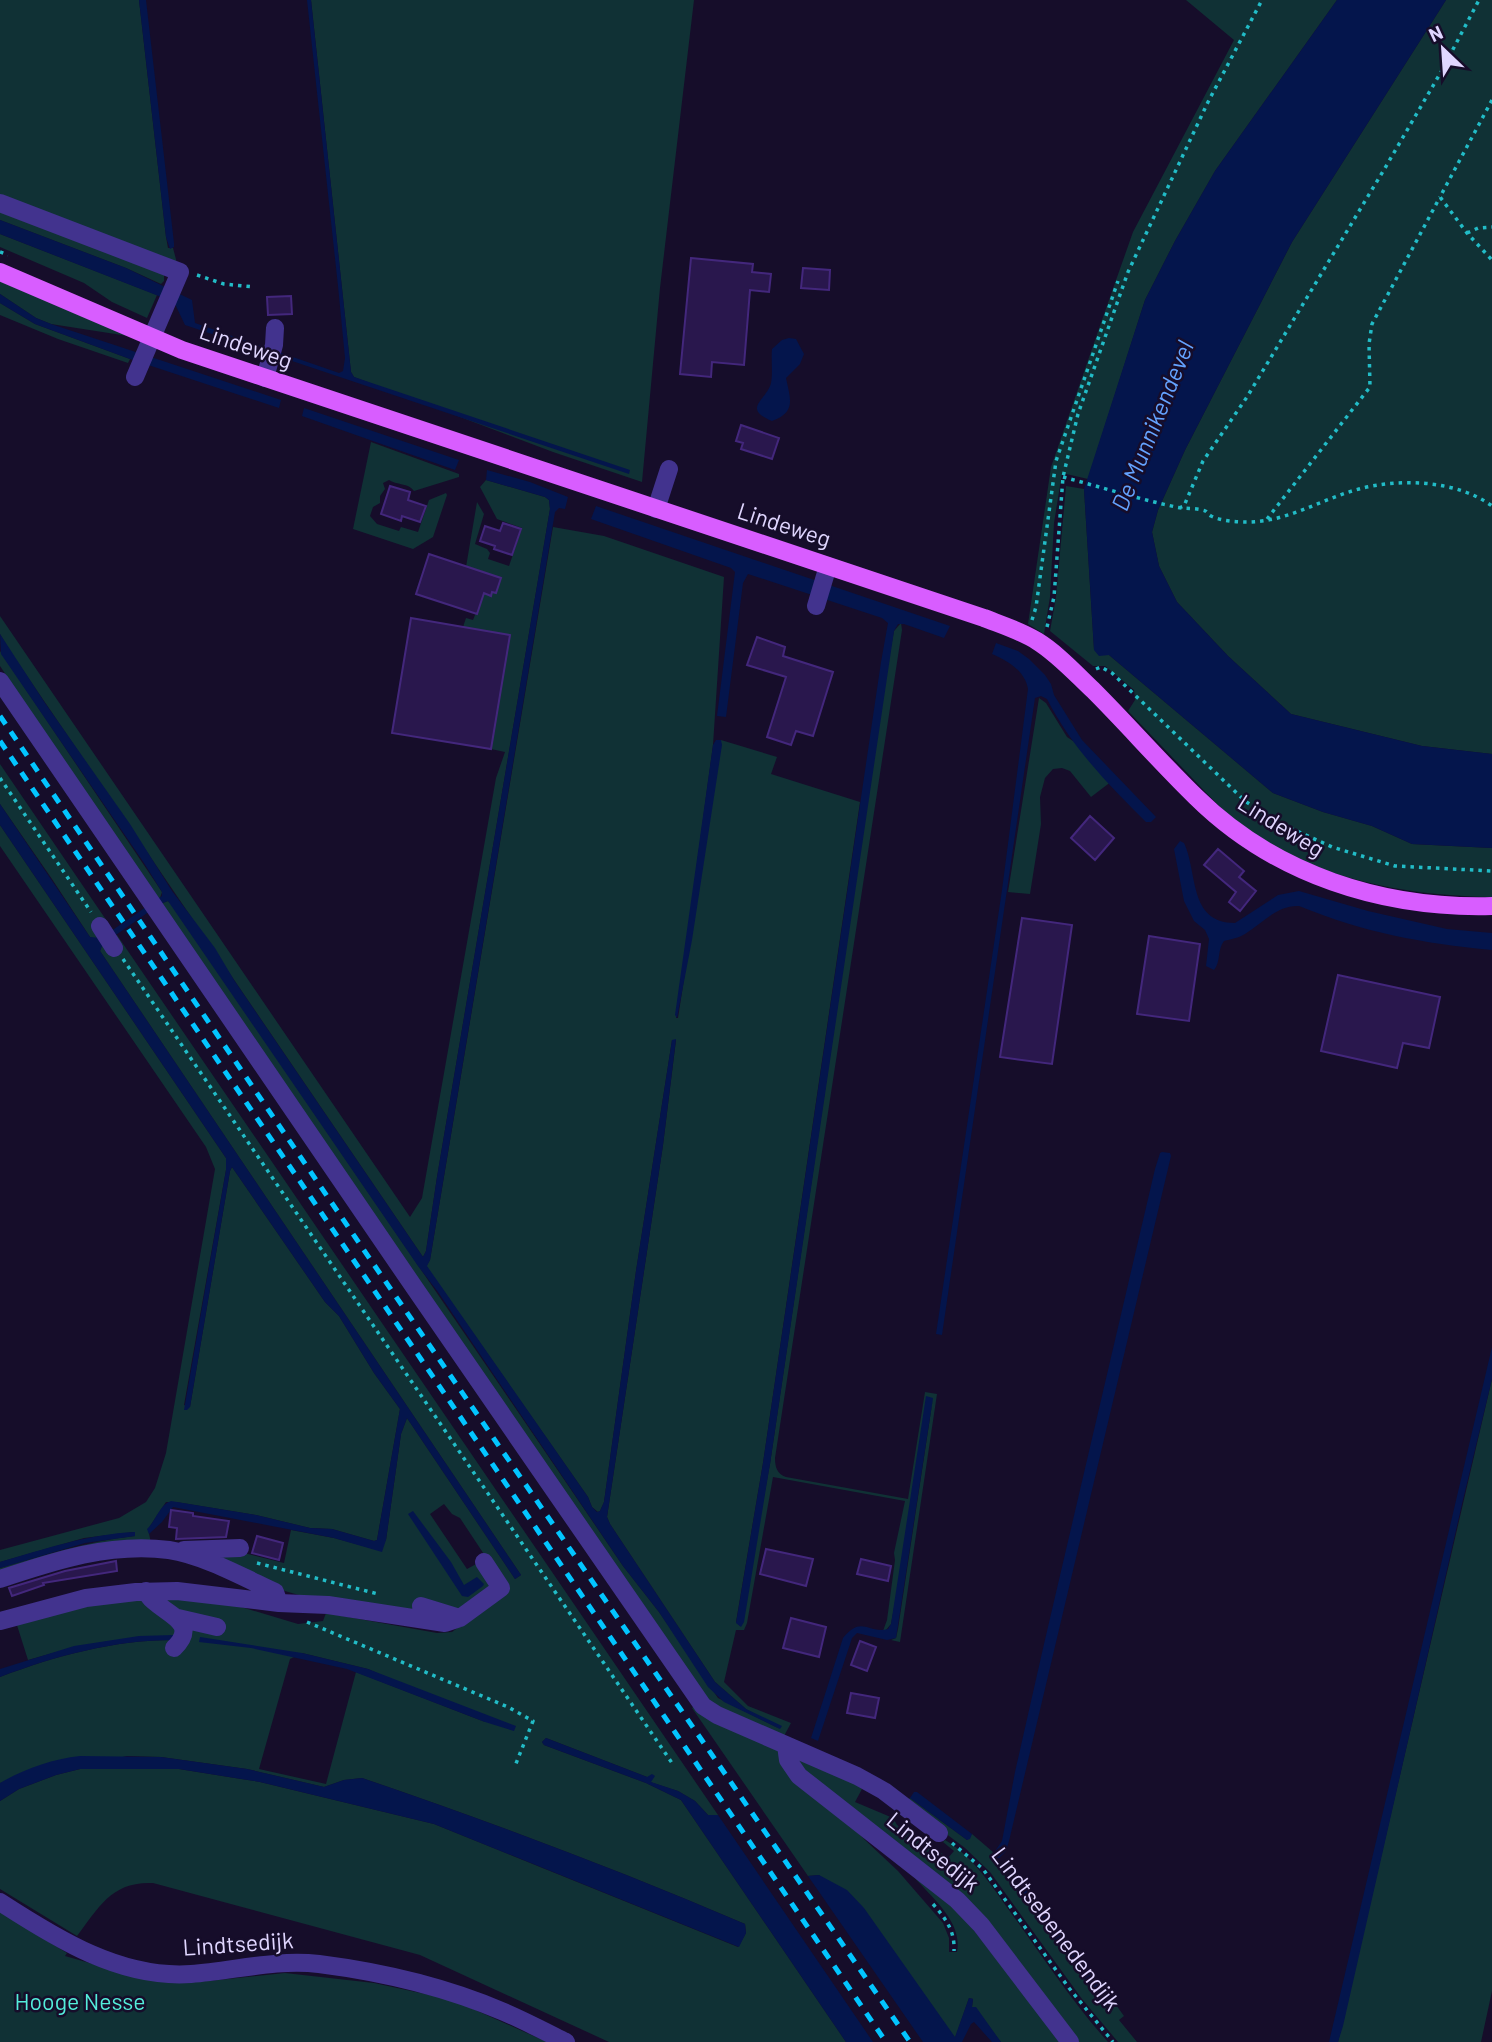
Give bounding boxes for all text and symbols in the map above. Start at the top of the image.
north arrow [1408,14,1478,84]
text: N [1425,20,1446,46]
street label: Lindeweg [196,316,296,374]
water label: De Munnikendevel [1104,336,1199,515]
street label: Lindeweg [734,496,835,552]
street label: Lindeweg [1233,788,1330,863]
street label: Lindtsedijk [882,1805,986,1897]
street label: Lindtsebenedendijk [986,1841,1127,2016]
street label: Lindtsedijk [182,1925,294,1961]
park label: Hooge Nesse [15,1987,145,2015]

